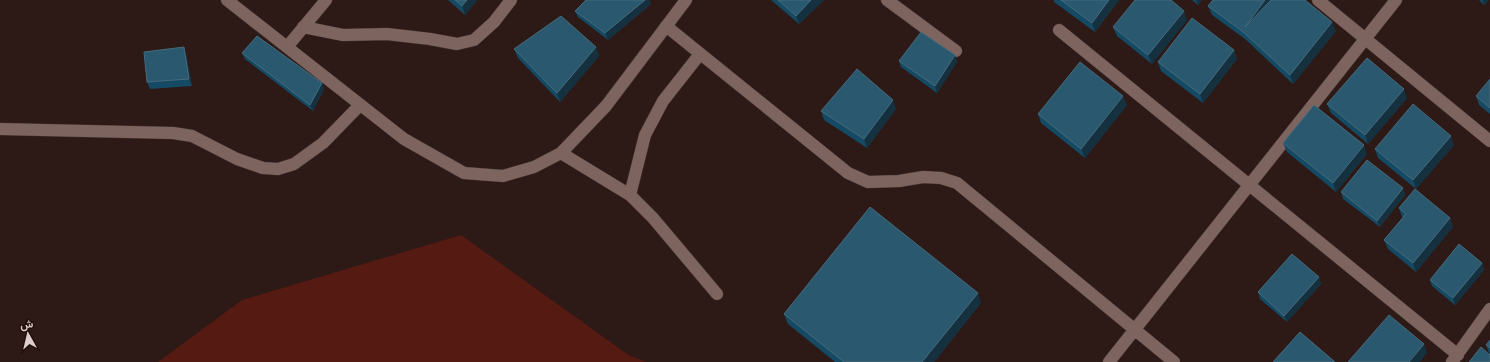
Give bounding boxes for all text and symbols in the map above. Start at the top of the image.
north arrow [8,314,48,354]
text: ش [19,315,34,333]

